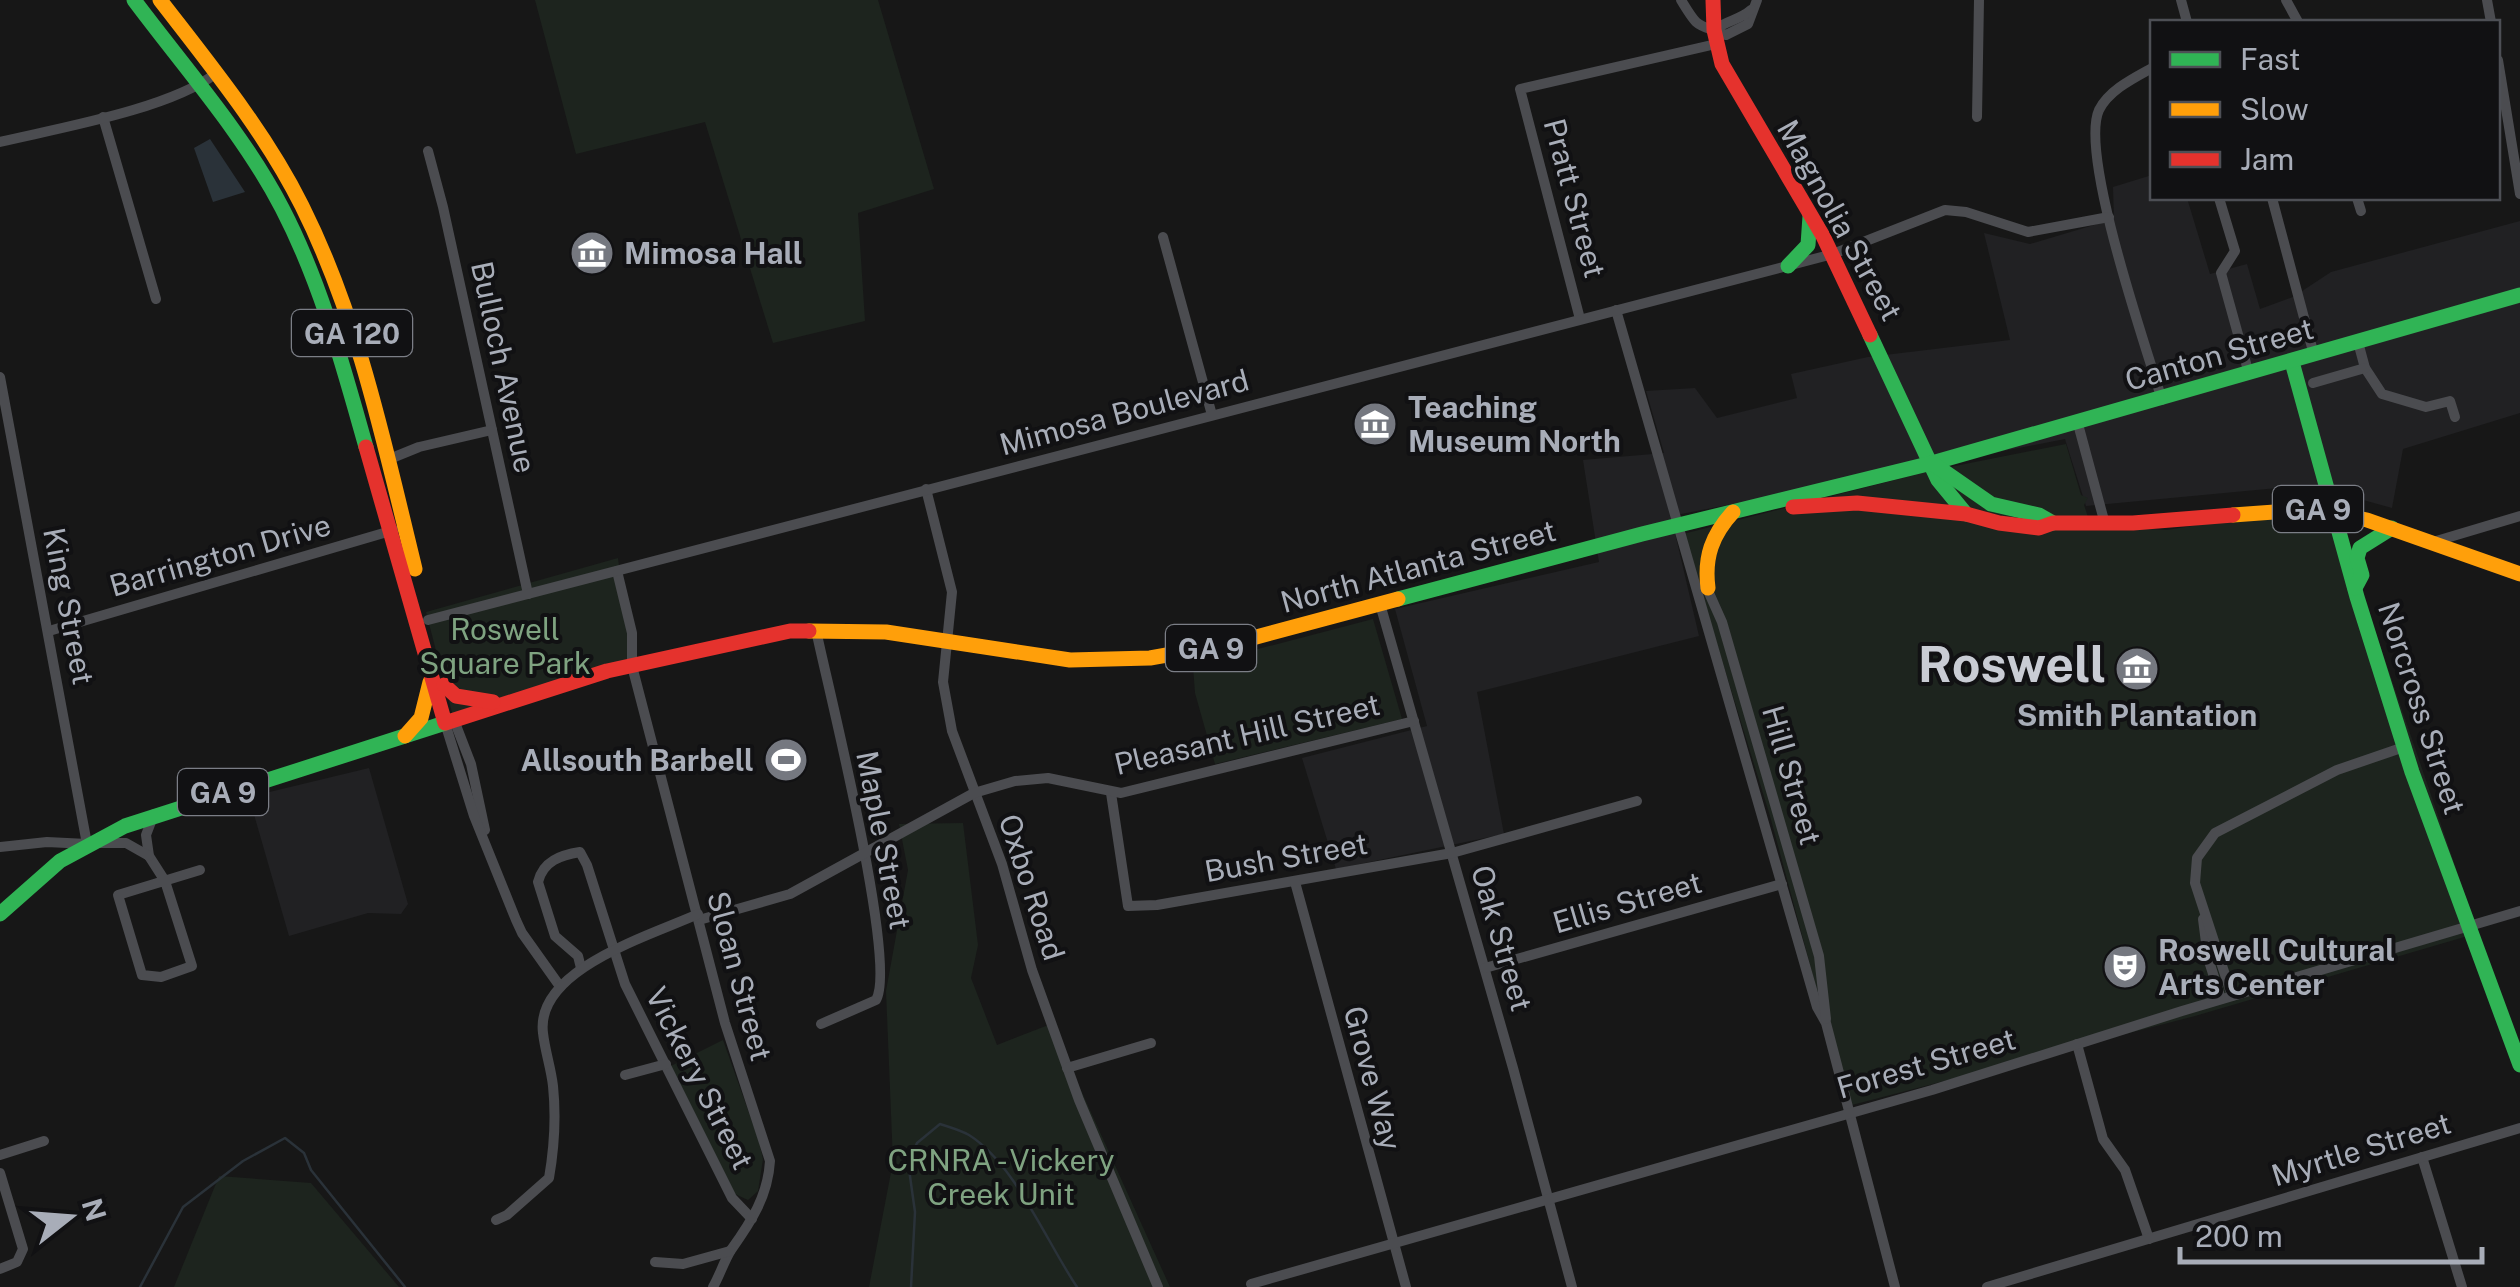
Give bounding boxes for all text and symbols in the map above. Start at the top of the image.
legend [2150,20,2500,200]
text: Fast [2240,41,2300,77]
text: Slow [2240,91,2309,127]
street label: Magnolia Street [1770,113,1910,327]
street label: Pratt Street [1537,115,1613,281]
text: Jam [2240,141,2294,177]
museum icon: Mimosa Hall [569,230,615,276]
place label: Mimosa Hall [624,235,803,271]
street label: Bulloch Avenue [464,258,544,476]
road number: GA 120 [292,310,412,356]
street label: Canton Street [2121,310,2317,398]
street label: Mimosa Boulevard [995,361,1253,463]
place label: Teaching Museum North [1408,389,1621,459]
museum icon: Teaching Museum North [1352,401,1398,447]
road number: GA 9 [2273,486,2363,532]
street label: Barrington Drive [105,506,335,604]
street label: North Atlanta Street [1276,512,1560,620]
street label: King Street [36,525,102,687]
street label: Norcross Street [2371,598,2473,818]
park label: Roswell Square Park [419,611,591,681]
road number: GA 9 [1166,625,1256,671]
district label: Roswell [1918,634,2106,693]
museum icon: Smith Plantation [2114,646,2160,692]
street label: Pleasant Hill Street [1111,686,1383,782]
place label: Smith Plantation [2017,697,2257,733]
street label: Hill Street [1755,701,1829,849]
sports icon: Allsouth Barbell [763,737,809,783]
place label: Allsouth Barbell [521,742,754,778]
street label: Maple Street [849,748,919,932]
road number: GA 9 [178,769,268,815]
street label: Oxbo Road [991,809,1073,965]
street label: Bush Street [1202,825,1370,889]
street label: Oak Street [1464,861,1540,1015]
street label: Ellis Street [1548,864,1706,940]
street label: Sloan Street [700,887,780,1065]
place label: Roswell Cultural Arts Center [2158,932,2395,1002]
theatre icon: Roswell Cultural Arts Center [2102,944,2148,990]
street label: Vickery Street [639,981,761,1175]
street label: Grove Way [1336,1002,1410,1154]
street label: Forest Street [1833,1020,2019,1106]
street label: Myrtle Street [2267,1105,2455,1193]
park label: CRNRA - Vickery Creek Unit [887,1142,1115,1212]
north arrow [20,1167,120,1267]
text: N [75,1194,113,1225]
scale bar [2180,1202,2482,1264]
text: 200 m [2195,1218,2283,1254]

